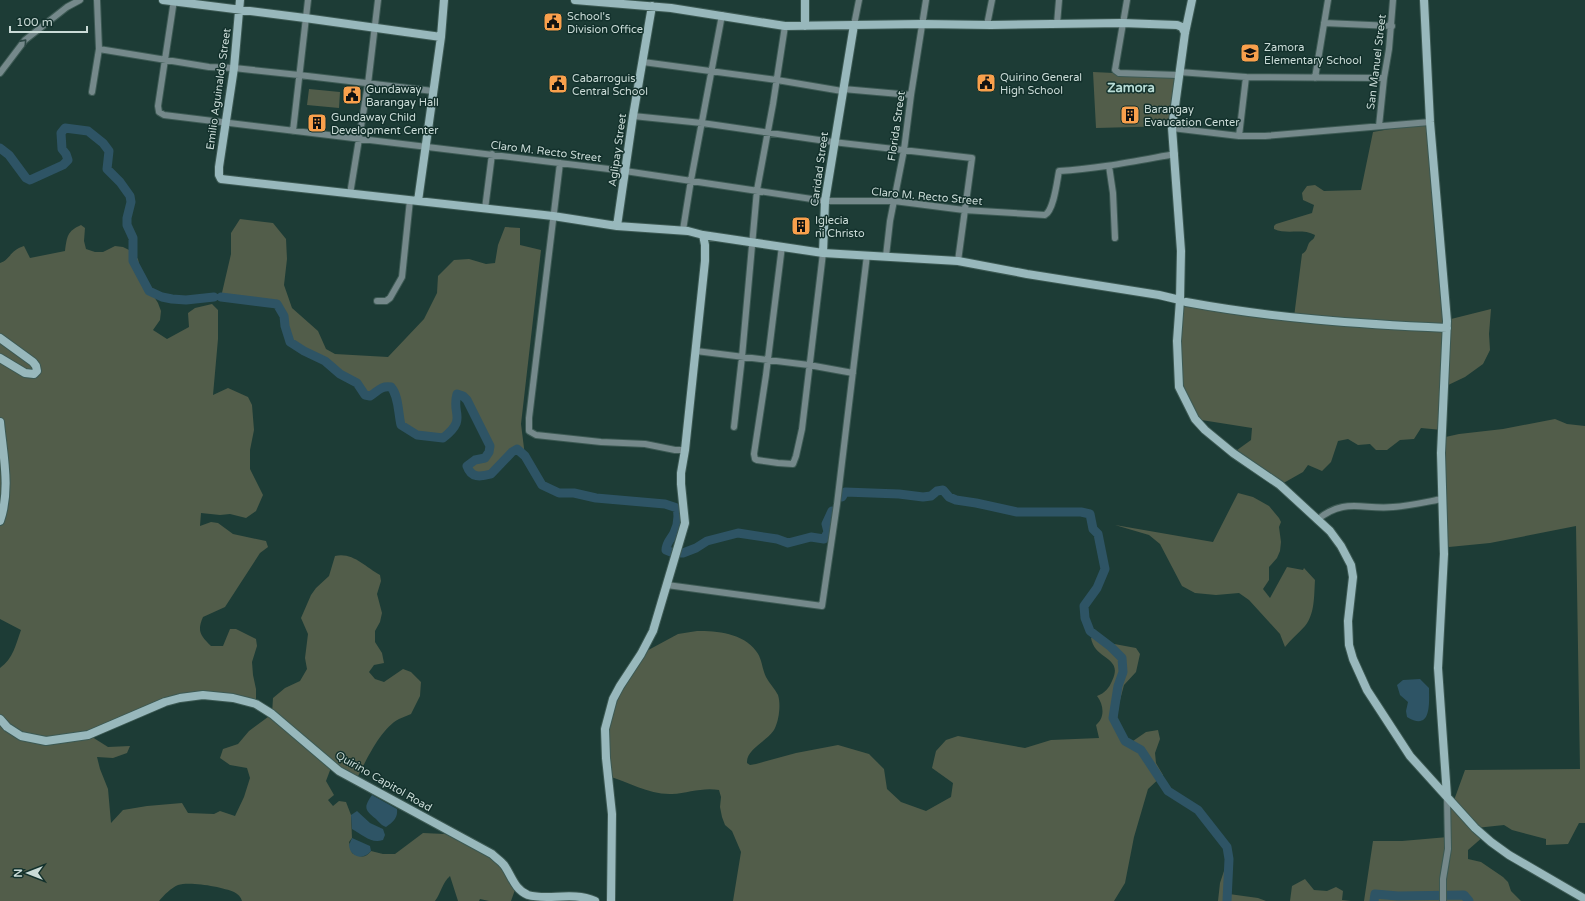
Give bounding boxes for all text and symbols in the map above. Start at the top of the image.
scale bar [10,8,87,34]
place label: School's Division Office [567,10,643,36]
public building icon: School's Division Office [542,11,564,33]
street label: San Manuel Street [1364,14,1389,110]
text: 100 m [16,15,53,29]
street label: Emilio Aguinaldo Street [204,27,233,151]
one-way arrow [19,39,27,47]
place label: Zamora Elementary School [1264,41,1362,67]
school or university icon: Zamora Elementary School [1239,42,1261,64]
place label: Quirino General High School [1000,71,1082,97]
place label: Cabarroguis Central School [572,72,648,98]
public building icon: Quirino General High School [975,72,997,94]
public building icon: Cabarroguis Central School [547,73,569,95]
district label: Zamora [1107,80,1155,96]
place label: Gundaway Barangay Hall [366,83,439,109]
public building icon: Gundaway Barangay Hall [341,84,363,106]
street label: Florida Street [885,90,908,162]
place label: Barangay Evaucation Center [1144,103,1240,129]
building icon: Barangay Evaucation Center [1119,104,1141,126]
place label: Gundaway Child Development Center [331,111,439,137]
building icon: Gundaway Child Development Center [306,112,328,134]
street label: Aglipay Street [606,113,629,187]
street label: Caridad Street [808,131,831,207]
street label: Claro M. Recto Street [490,138,602,165]
street label: Claro M. Recto Street [871,185,983,208]
place label: Iglecia ni Christo [815,214,865,240]
building icon: Iglecia ni Christo [790,215,812,237]
street label: Quirino Capitol Road [333,749,434,814]
north arrow [8,853,48,893]
text: N [12,869,25,877]

